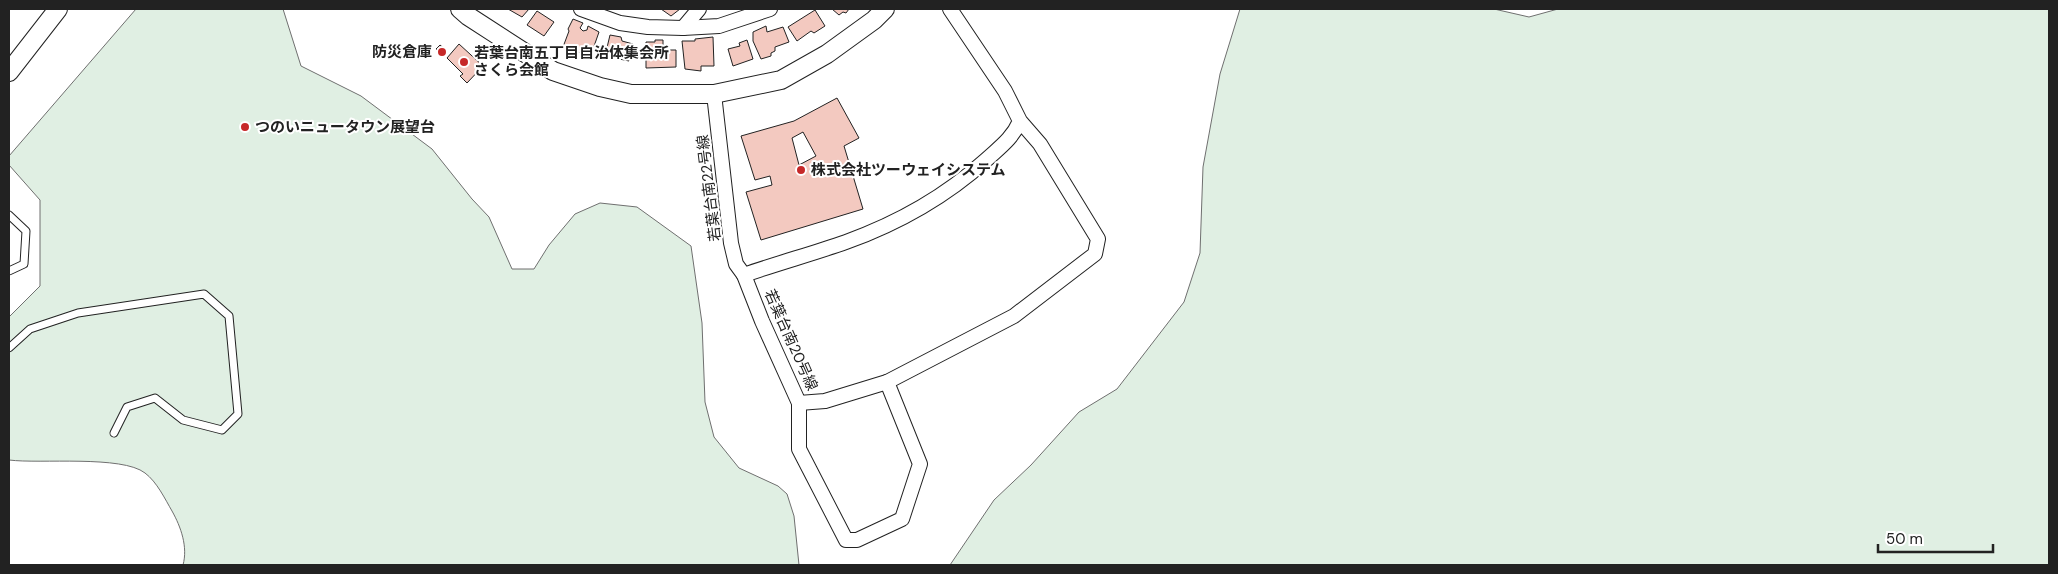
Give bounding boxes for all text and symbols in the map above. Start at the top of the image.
place label: 防災倉庫 [372,42,432,62]
place label: 若葉台南五丁目自治体集会所 さくら会館 [474,43,669,80]
marker: 防災倉庫 [436,46,448,58]
marker: 若葉台南五丁目自治体集会所 さくら会館 [458,56,470,68]
place label: つのいニュータウン展望台 [255,117,435,137]
marker: つのいニュータウン展望台 [239,121,251,133]
street label: 若葉台南22号線 [693,134,725,242]
place label: 株式会社ツーウェイシステム [811,160,1006,180]
marker: 株式会社ツーウェイシステム [795,164,807,176]
street label: 若葉台南20号線 [760,286,822,394]
scale bar [1878,522,1993,554]
text: 50 m [1886,529,1923,549]

